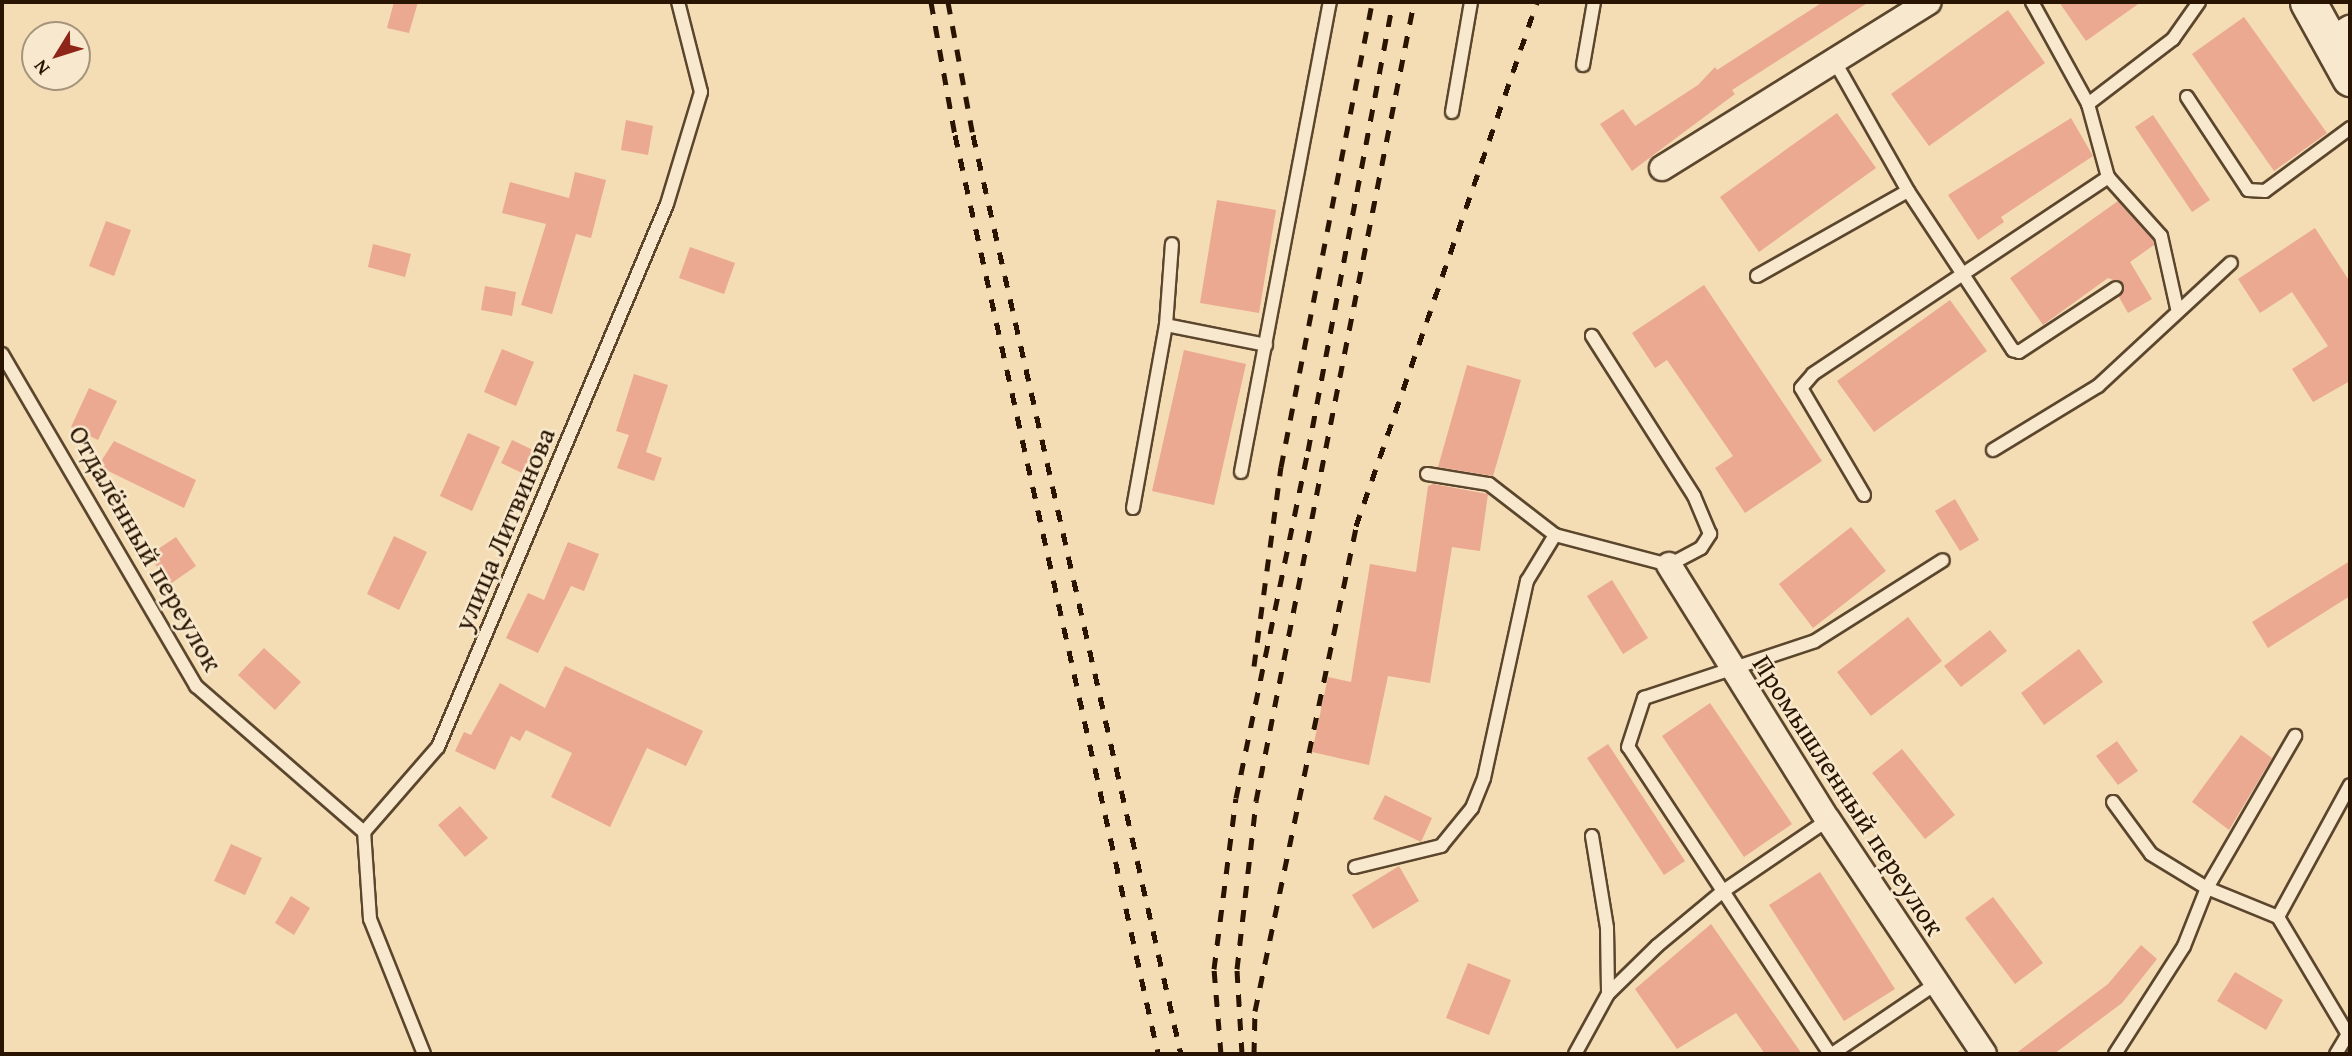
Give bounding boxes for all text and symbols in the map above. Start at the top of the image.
north arrow [21,21,91,91]
text: N [26,54,56,81]
street label: Отдалённый переулок [62,419,230,677]
street label: улица Литвинова [446,422,562,636]
street label: Промышленный переулок [1746,649,1952,941]

